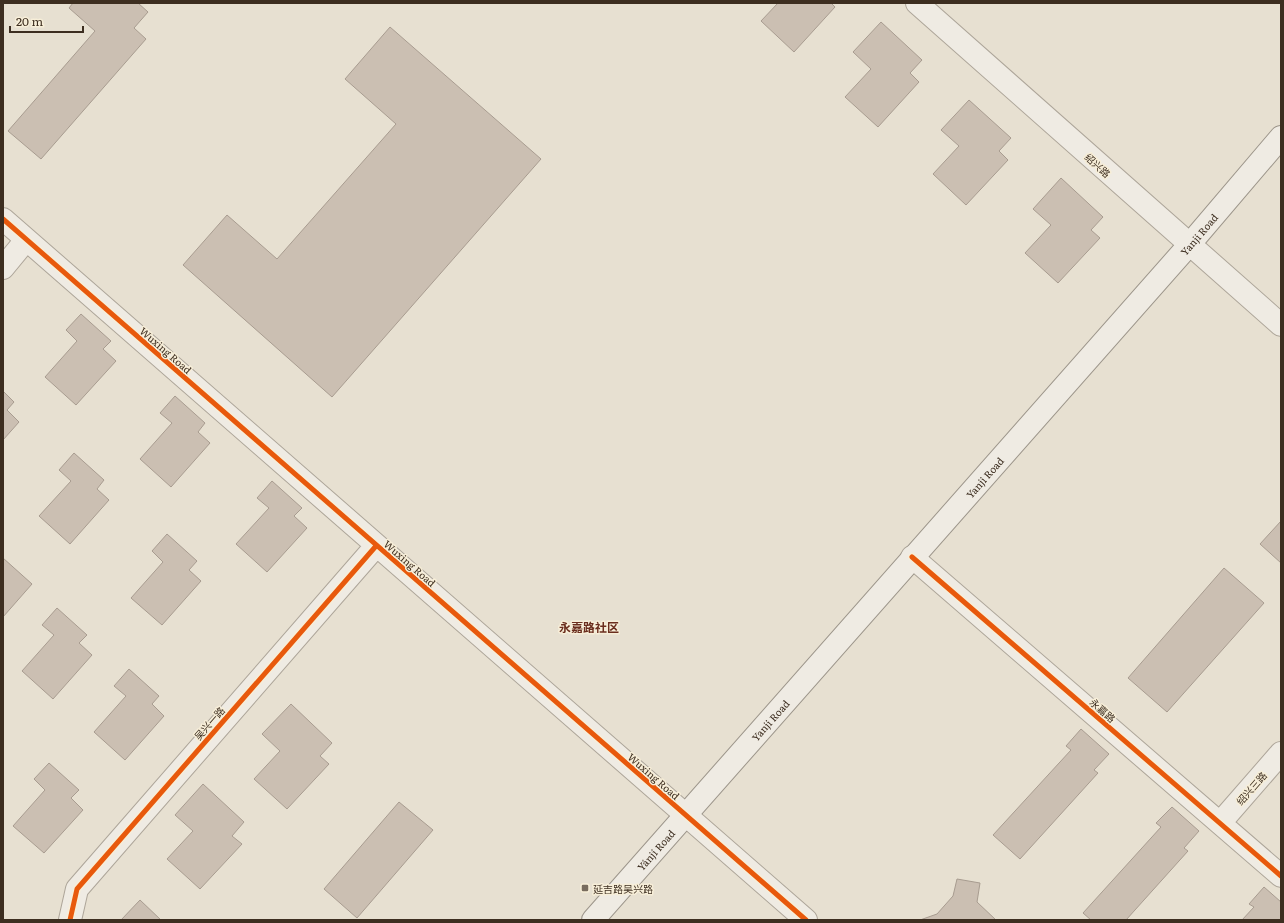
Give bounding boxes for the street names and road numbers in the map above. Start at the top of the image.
street label: 绍兴路 [1082,149,1114,181]
street label: Yanji Road [1176,210,1221,258]
street label: Wuxing Road [137,323,195,377]
street label: Yanji Road [962,453,1007,501]
street label: Wuxing Road [381,536,439,590]
street label: 永嘉路 [1087,694,1119,726]
street label: Yanji Road [747,696,792,744]
street label: 吴兴一路 [190,703,228,743]
street label: Wuxing Road [625,749,683,803]
street label: 绍兴三路 [1232,768,1270,808]
street label: Yánjí Road [633,826,678,873]

